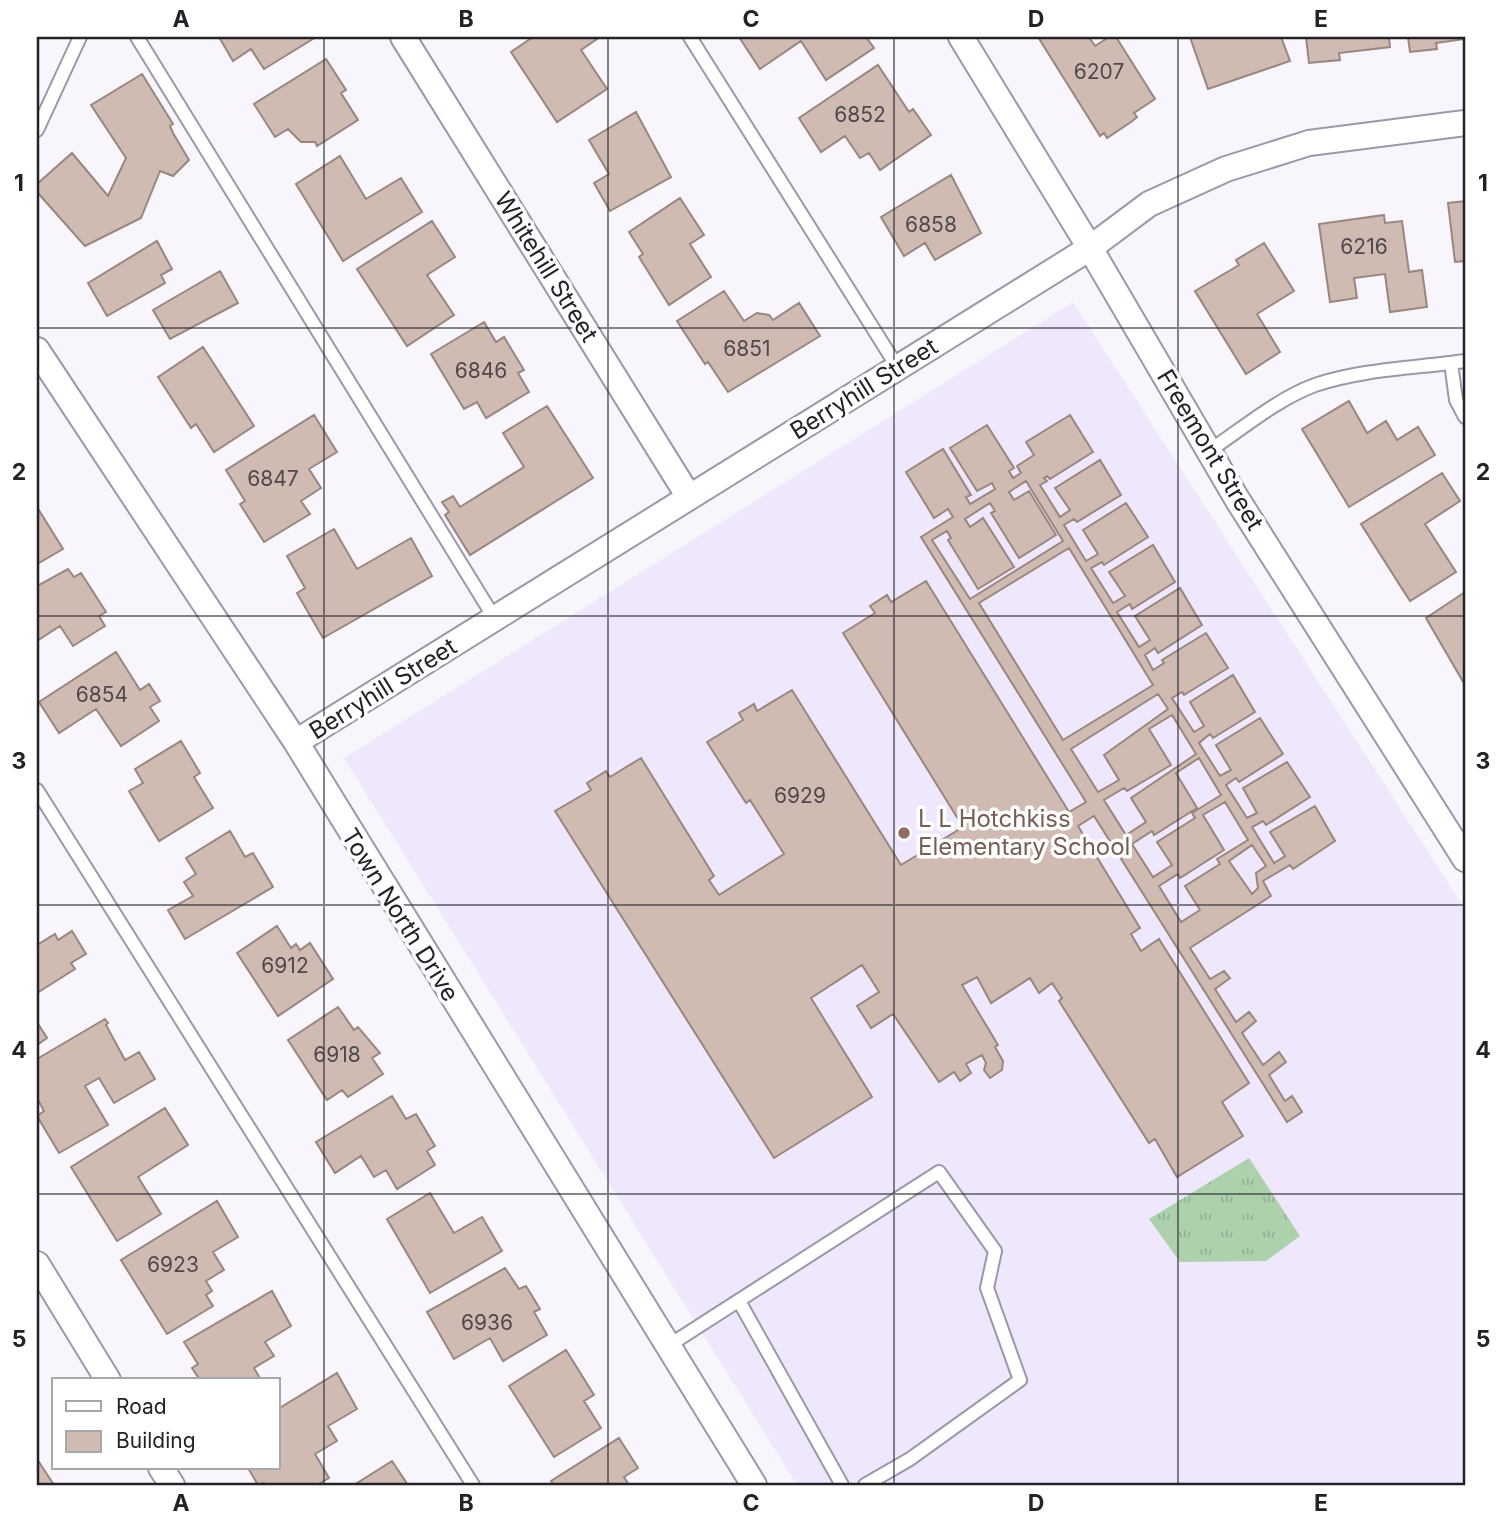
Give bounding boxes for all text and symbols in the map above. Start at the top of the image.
text: A [172,5,190,33]
text: B [458,5,474,33]
text: C [742,5,760,33]
text: D [1028,5,1044,33]
text: E [1314,5,1328,33]
house number: 6207 [1074,59,1124,84]
house number: 6852 [834,102,886,127]
text: 1 [14,169,24,197]
text: 1 [1478,169,1488,197]
street label: Whitehill Street [489,186,604,347]
house number: 6858 [905,212,957,237]
house number: 6216 [1340,234,1388,259]
street label: Berryhill Street [785,332,943,445]
house number: 6851 [723,336,771,361]
house number: 6846 [455,358,507,383]
street label: Freemont Street [1151,364,1270,535]
text: 2 [12,458,26,486]
text: 2 [1476,458,1490,486]
house number: 6847 [247,466,299,491]
street label: Berryhill Street [304,632,462,745]
house number: 6854 [76,682,128,707]
text: 3 [12,747,26,775]
text: 3 [1476,747,1490,775]
house number: 6929 [774,783,826,808]
place label: L L Hotchkiss Elementary School [918,804,1130,861]
street label: Town North Drive [336,823,465,1007]
marker: L L Hotchkiss Elementary School [896,825,912,841]
house number: 6912 [261,953,309,978]
text: 4 [11,1036,27,1064]
text: 4 [1475,1036,1491,1064]
house number: 6918 [313,1042,361,1067]
house number: 6923 [147,1252,199,1277]
house number: 6936 [461,1310,513,1335]
text: 5 [12,1325,26,1353]
text: 5 [1476,1325,1490,1353]
legend [52,1378,280,1470]
text: Road [116,1394,167,1419]
text: Building [116,1428,196,1453]
text: A [172,1489,190,1517]
text: B [458,1489,474,1517]
text: C [742,1489,760,1517]
text: D [1028,1489,1044,1517]
text: E [1314,1489,1328,1517]

